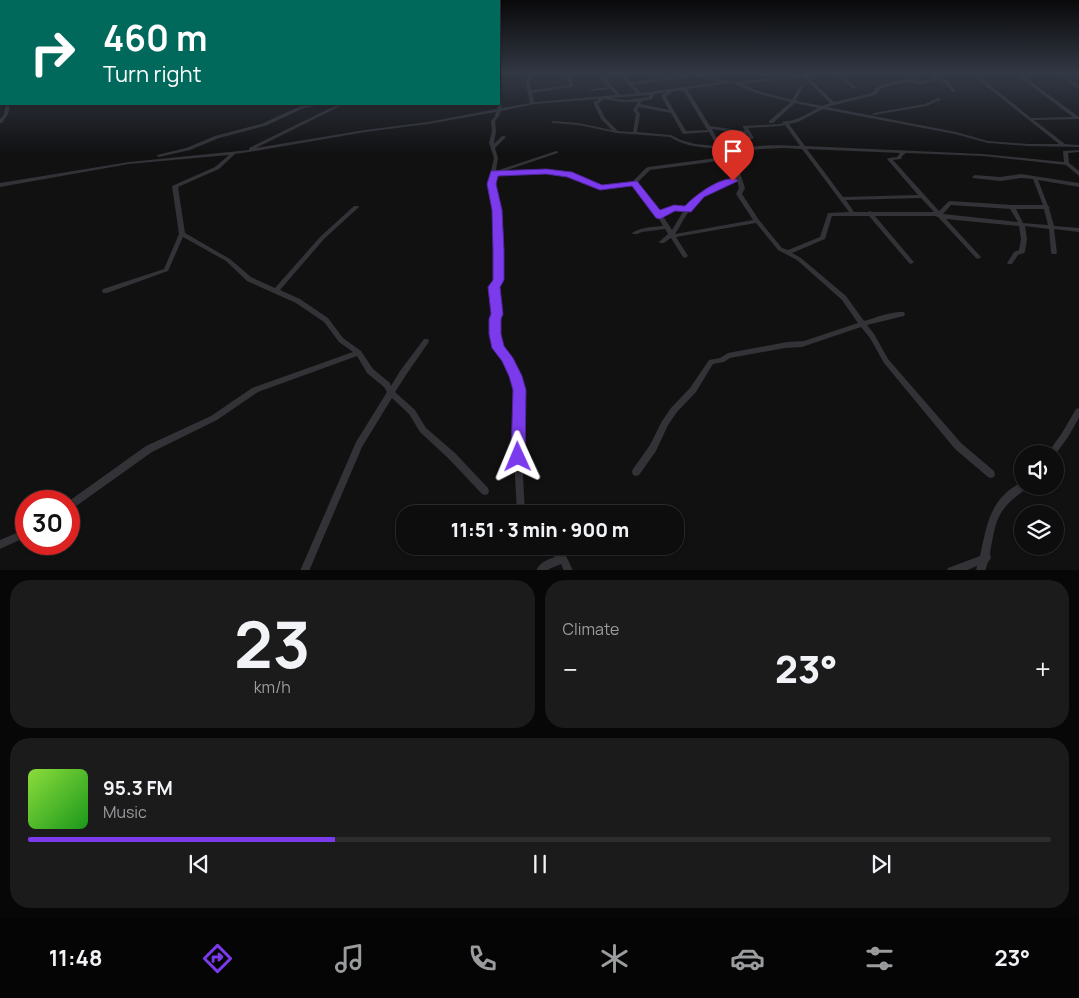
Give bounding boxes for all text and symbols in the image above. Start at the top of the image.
text: 460 m [103,14,208,62]
icon: right [20,20,85,85]
text: Turn right [103,59,201,89]
pin [712,130,754,181]
icon: arrive [719,137,747,165]
position arrow [491,430,543,482]
map controls [1014,445,1064,555]
button: sound [1014,445,1064,495]
speed limit sign: 30 [15,490,80,555]
button: layers [1014,505,1064,555]
text: 11:51 · 3 min · 900 m [451,517,629,543]
text: 23 [234,599,311,688]
text: Climate [563,618,619,640]
text: 23° [775,642,837,694]
text: − [563,650,578,688]
text: + [1035,650,1051,688]
text: km/h [254,676,291,698]
text: 95.3 FM [103,775,173,801]
text: Music [103,801,147,823]
icon: previous [185,850,213,878]
icon: pause [526,850,554,878]
icon: next [867,850,895,878]
icon: directions [200,941,235,976]
icon: music [332,941,367,976]
icon: phone [465,941,500,976]
icon: climate [597,941,632,976]
icon: car [730,941,765,976]
icon: filters [862,941,897,976]
text: 11:48 [49,943,102,973]
text: 23° [994,943,1030,973]

